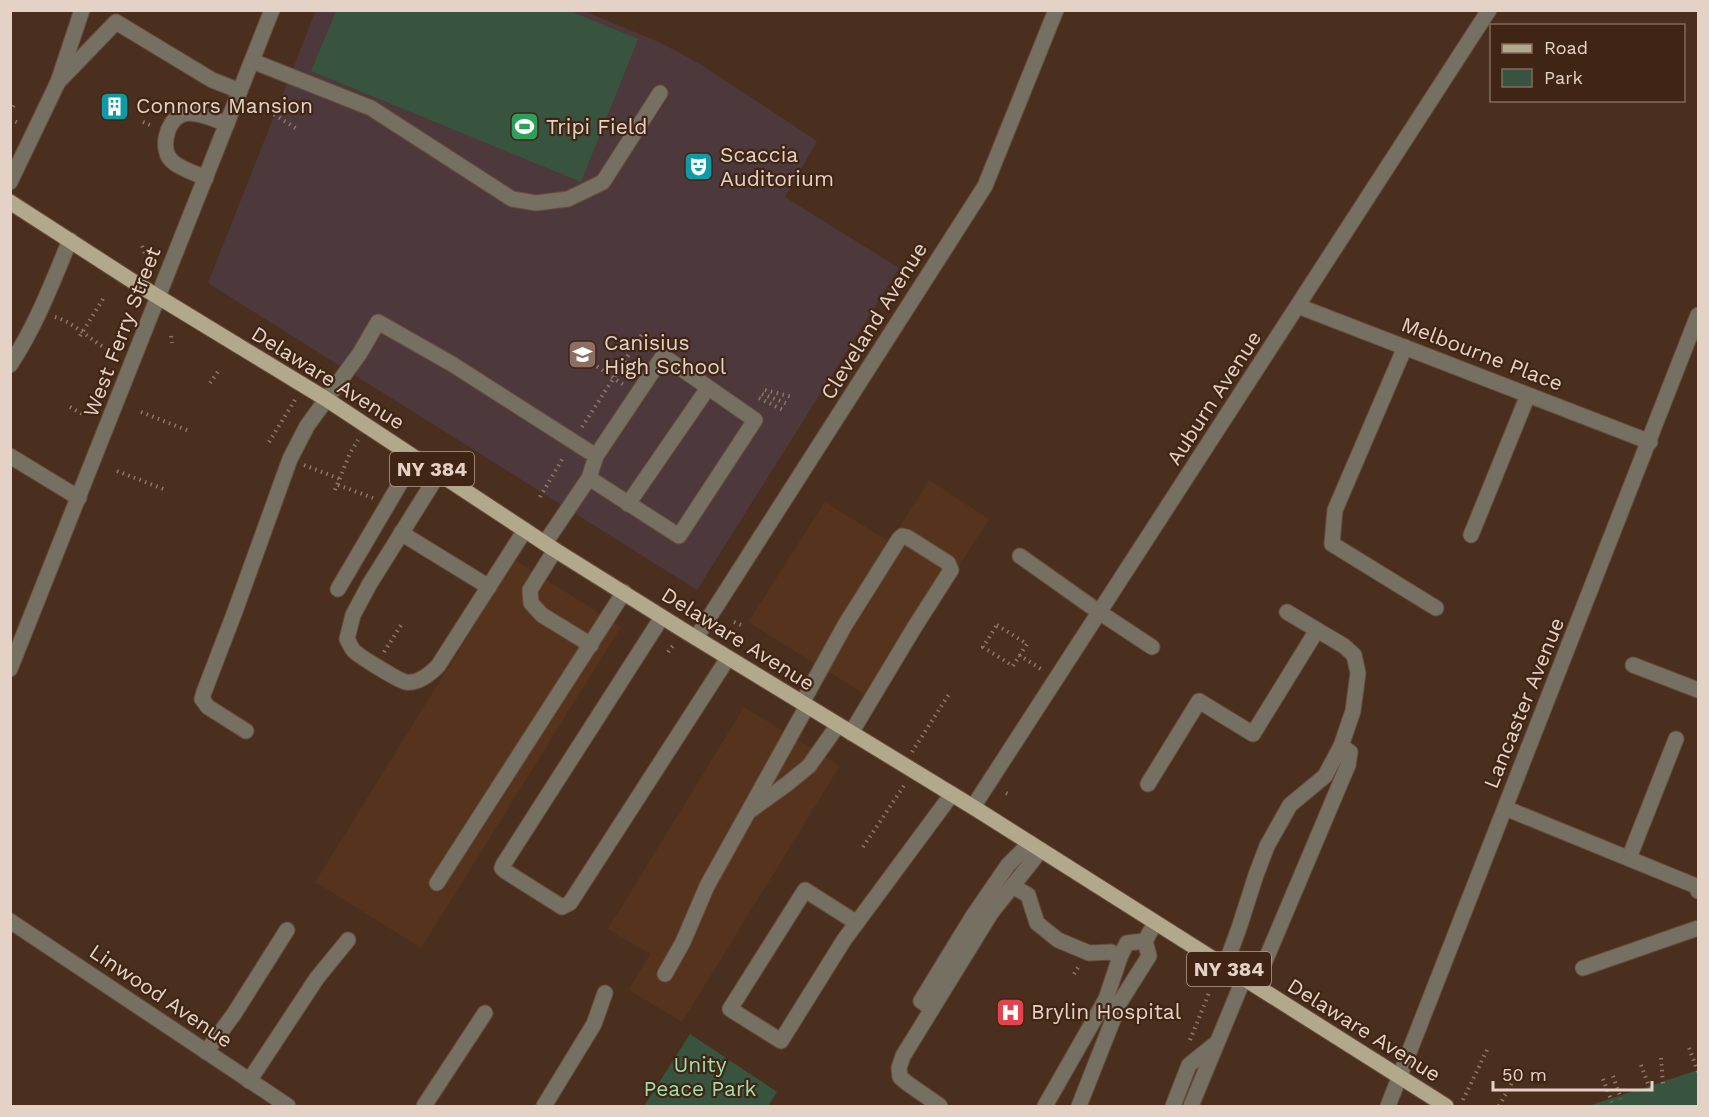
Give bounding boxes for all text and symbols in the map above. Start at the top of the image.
legend [1490,24,1685,102]
text: Road [1544,37,1588,58]
text: Park [1544,67,1583,88]
building icon: Connors Mansion [99,90,131,122]
place label: Connors Mansion [136,93,313,118]
sports icon: Tripi Field [509,111,541,143]
place label: Tripi Field [546,114,647,139]
place label: Scaccia Auditorium [720,142,834,191]
theatre icon: Scaccia Auditorium [683,151,715,183]
street label: Cleveland Avenue [815,237,932,404]
street label: West Ferry Street [78,243,166,420]
street label: Melbourne Place [1398,311,1566,396]
street label: Delaware Avenue [247,320,409,435]
street label: Auburn Avenue [1161,326,1266,469]
place label: Canisius High School [604,330,727,379]
school or university icon: Canisius High School [567,339,599,371]
road number: NY 384 [390,452,474,486]
street label: Delaware Avenue [657,581,819,696]
street label: Lancaster Avenue [1478,614,1569,792]
street label: Linwood Avenue [85,938,238,1053]
road number: NY 384 [1187,952,1271,986]
street label: Delaware Avenue [1283,972,1445,1087]
hospital icon: Brylin Hospital [994,996,1026,1028]
place label: Brylin Hospital [1031,999,1182,1024]
park label: Unity Peace Park [644,1052,757,1101]
scale bar [1493,1054,1652,1092]
text: 50 m [1502,1064,1547,1085]

